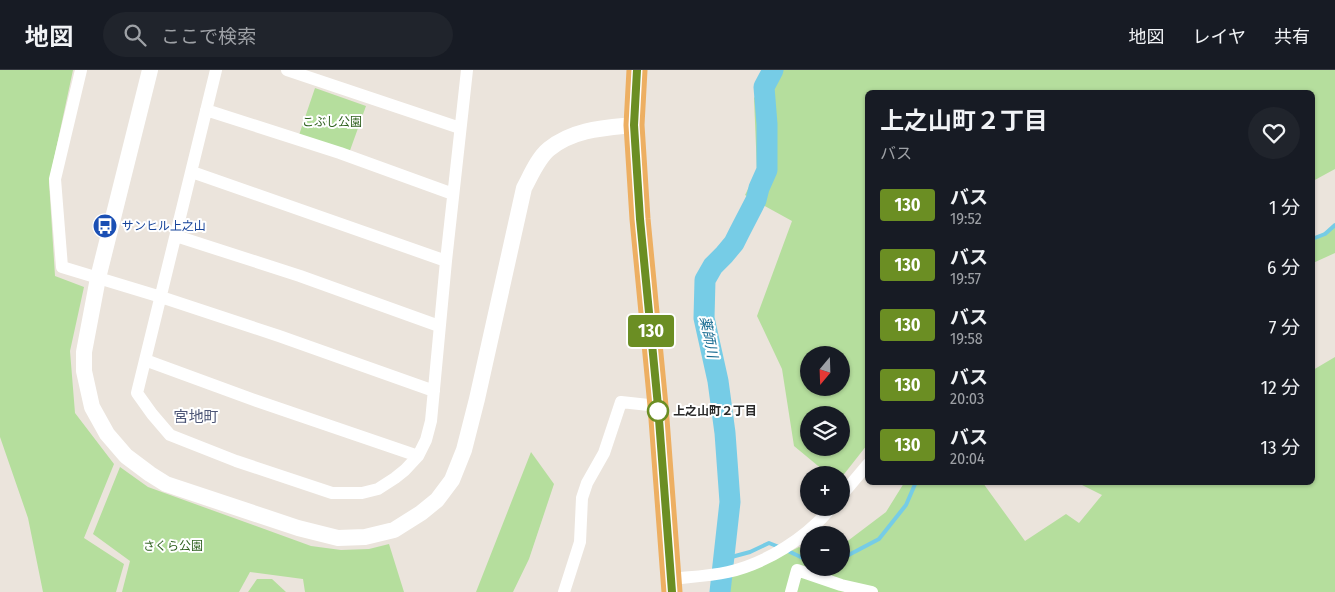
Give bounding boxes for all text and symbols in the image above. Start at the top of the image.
search box [103,12,453,57]
icon: search [121,21,149,49]
text: 地図 [25,23,73,51]
text: ここで検索 [161,25,256,48]
text: 地図 [1129,26,1165,48]
text: レイヤ [1193,26,1246,48]
text: 共有 [1274,26,1310,48]
text: 上之山町２丁目 [880,107,1048,135]
button: heart [1248,107,1300,159]
park label: こぶし公園 [302,115,362,129]
text: バス [880,144,912,163]
text: バス [950,186,988,209]
text: 130 [895,194,920,216]
text: 1 分 [1269,196,1300,219]
text: 19:52 [950,209,982,228]
bus stop icon: サンヒル上之山 [92,213,118,239]
place label: サンヒル上之山 [122,219,206,233]
text: バス [950,246,988,269]
text: 130 [895,254,920,276]
text: 6 分 [1267,256,1300,279]
text: 19:57 [950,269,981,288]
text: バス [950,306,988,329]
text: 130 [895,314,920,336]
line badge: 130 [622,315,680,347]
water label: 薬師川 [696,315,721,361]
text: 7 分 [1269,316,1300,339]
text: 130 [638,320,664,342]
text: 19:58 [950,329,983,348]
north arrow [800,346,850,396]
map controls [800,346,850,576]
text: バス [950,366,988,389]
text: 130 [895,374,920,396]
text: 12 分 [1261,376,1300,399]
text: 20:03 [950,389,984,408]
marker: 上之山町２丁目 [647,400,669,422]
place label: 上之山町２丁目 [673,404,757,418]
button: layers [800,406,850,456]
district label: 宮地町 [173,408,219,426]
text: バス [950,426,988,449]
text: 130 [895,434,920,456]
text: 13 分 [1261,436,1300,459]
text: 20:04 [950,449,985,468]
button: + [800,466,850,516]
button: − [800,526,850,576]
park label: さくら公園 [143,539,203,553]

